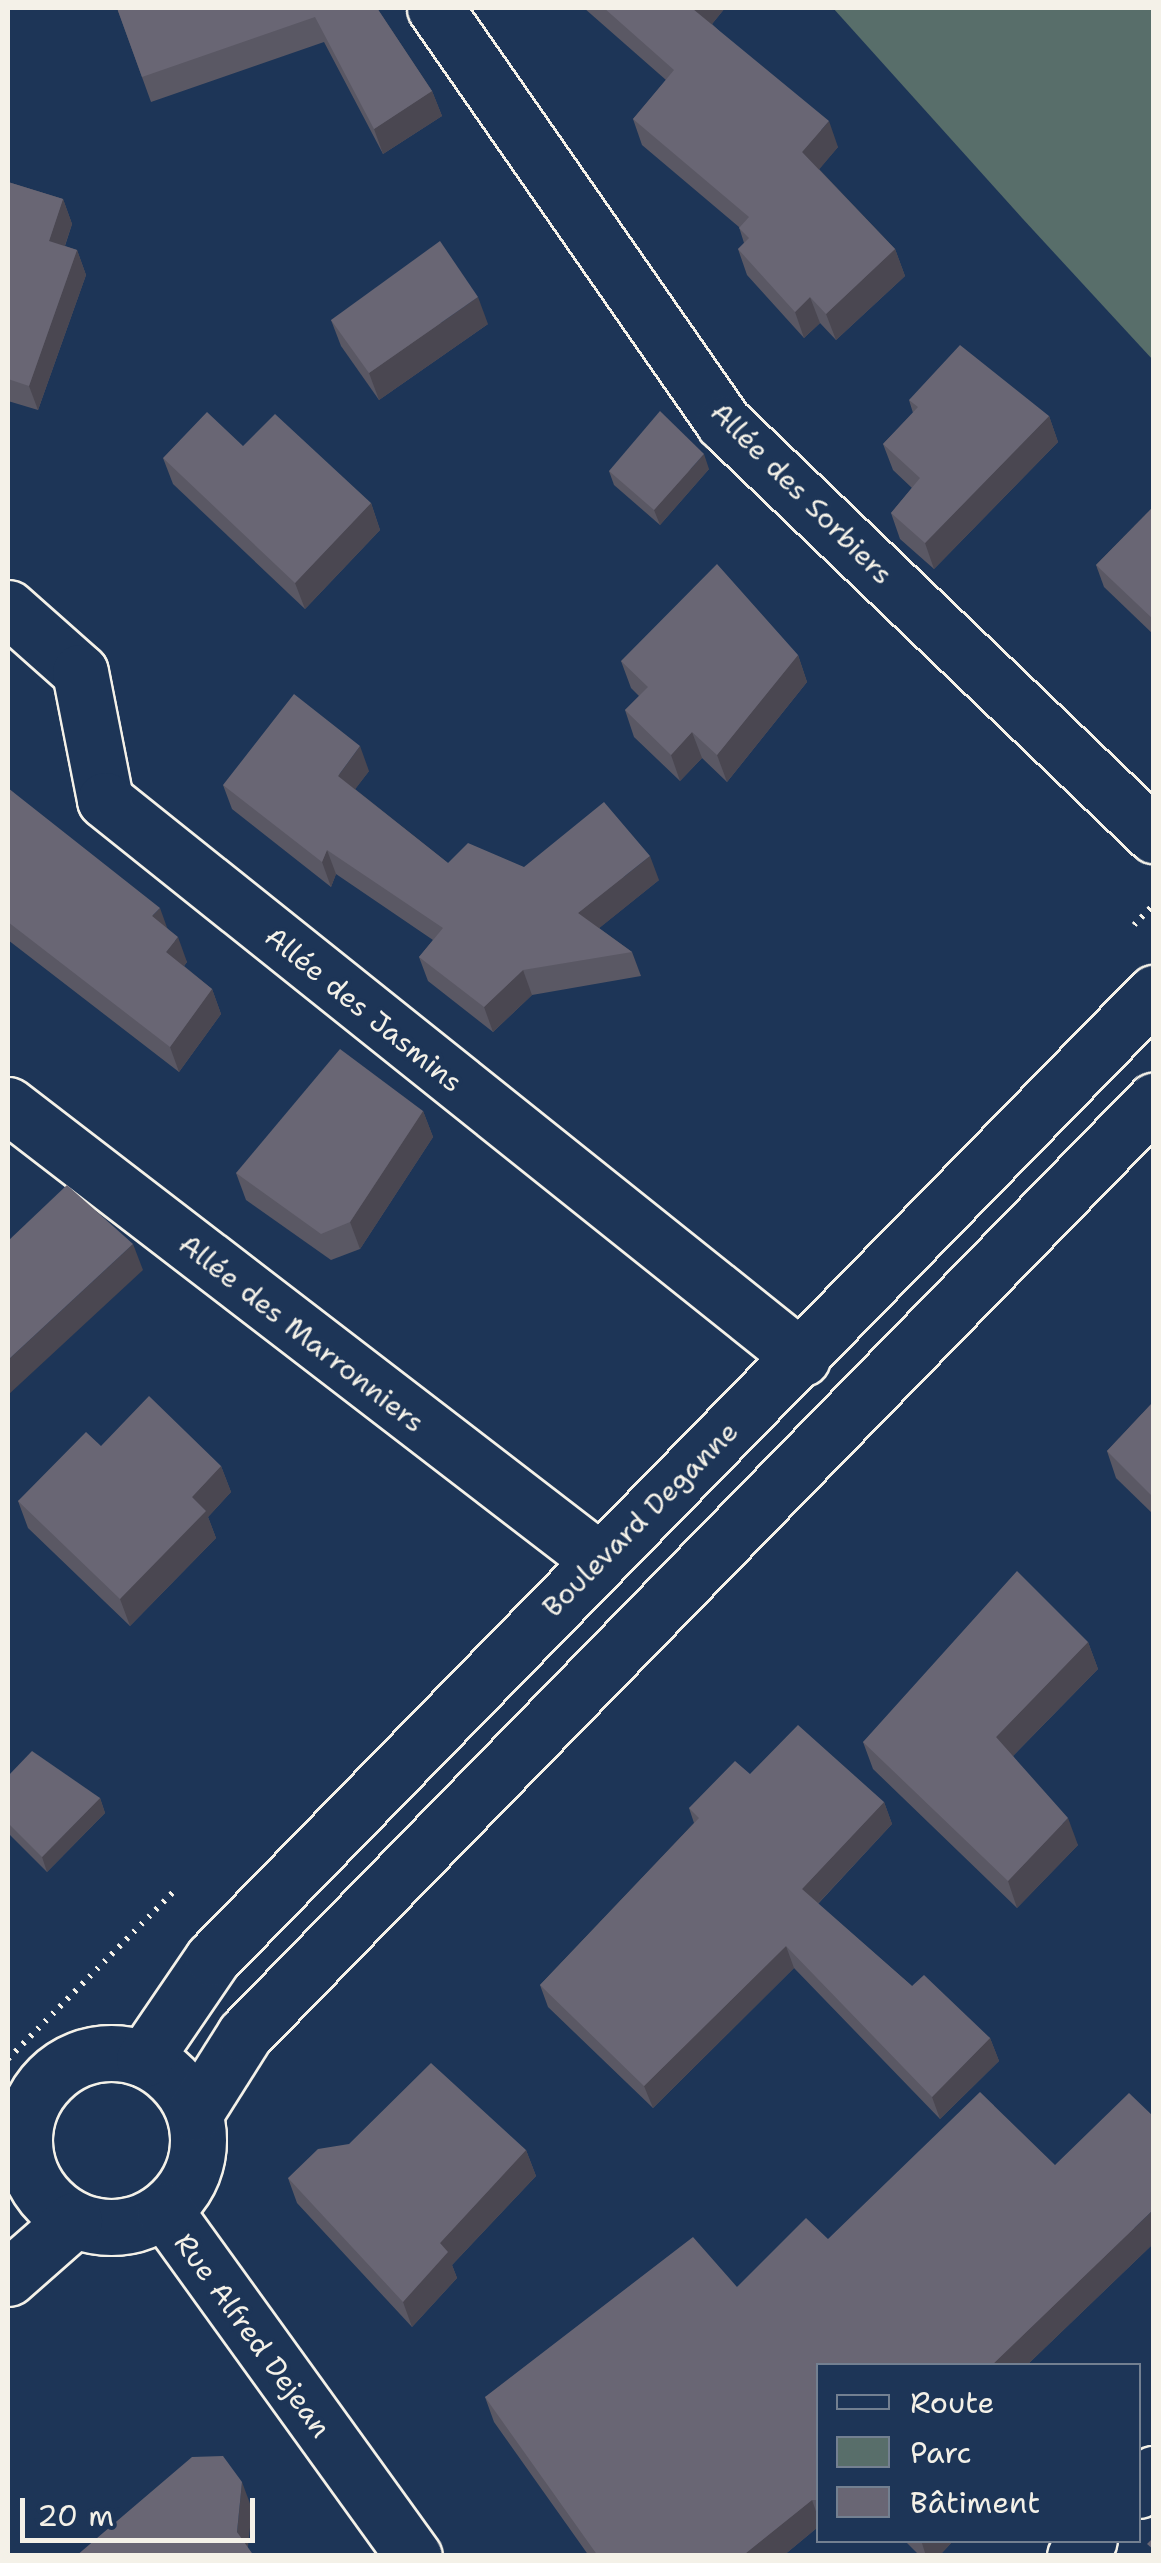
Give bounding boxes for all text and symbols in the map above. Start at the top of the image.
street label: Allée des Sorbiers [704,395,900,591]
street label: Allée des Jasmins [259,919,469,1099]
street label: Allée des Marronniers [173,1227,431,1439]
street label: Boulevard Deganne [535,1414,745,1624]
street label: Rue Alfred Dejean [168,2226,338,2444]
legend [816,2363,1141,2543]
text: Route [910,2382,994,2423]
text: Parc [910,2432,972,2473]
scale bar [25,2478,260,2540]
text: Bâtiment [910,2482,1040,2523]
text: 20 m [37,2495,114,2536]

